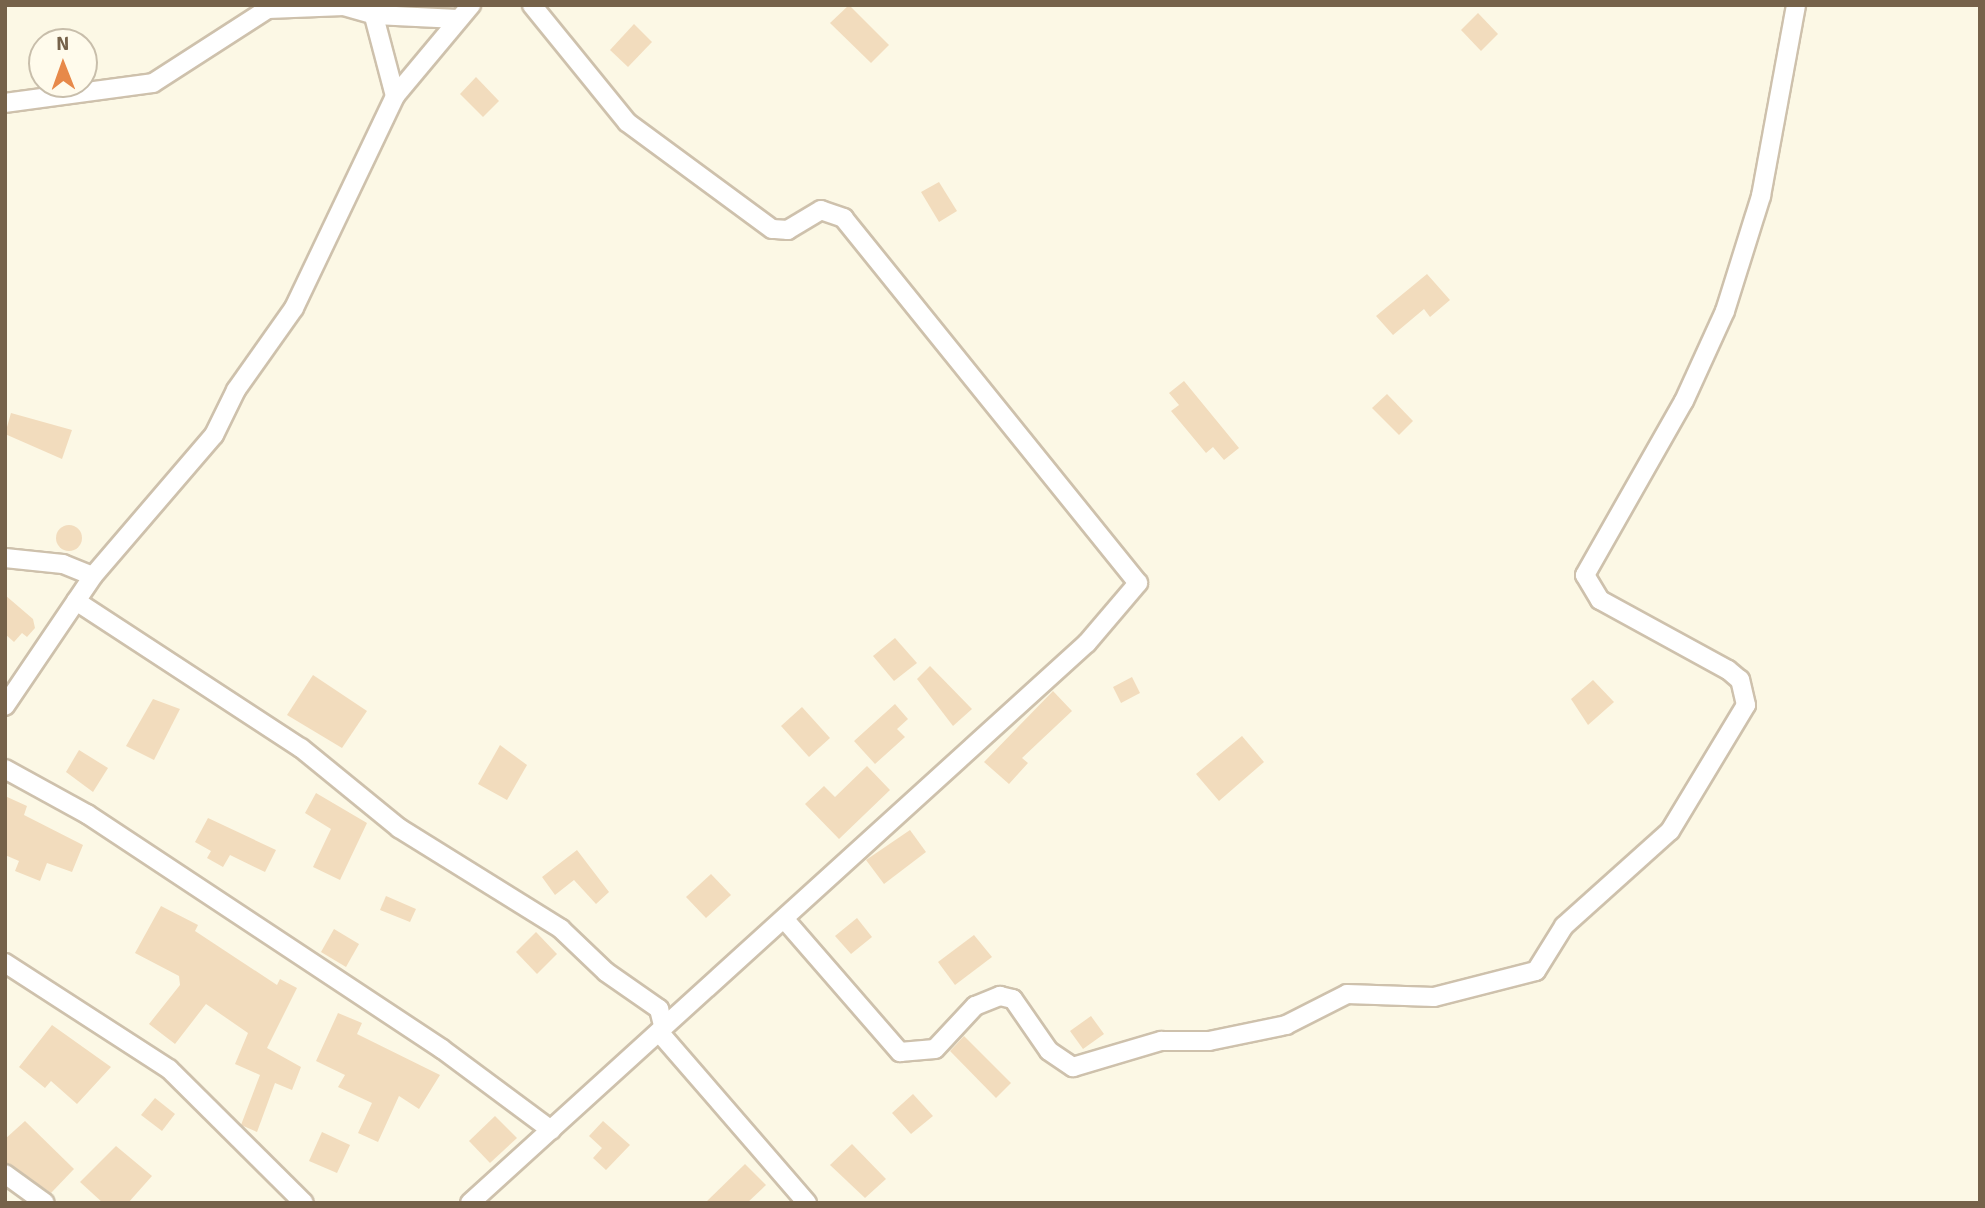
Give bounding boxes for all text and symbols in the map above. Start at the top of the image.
north arrow [28,28,98,98]
text: N [56,32,69,56]

